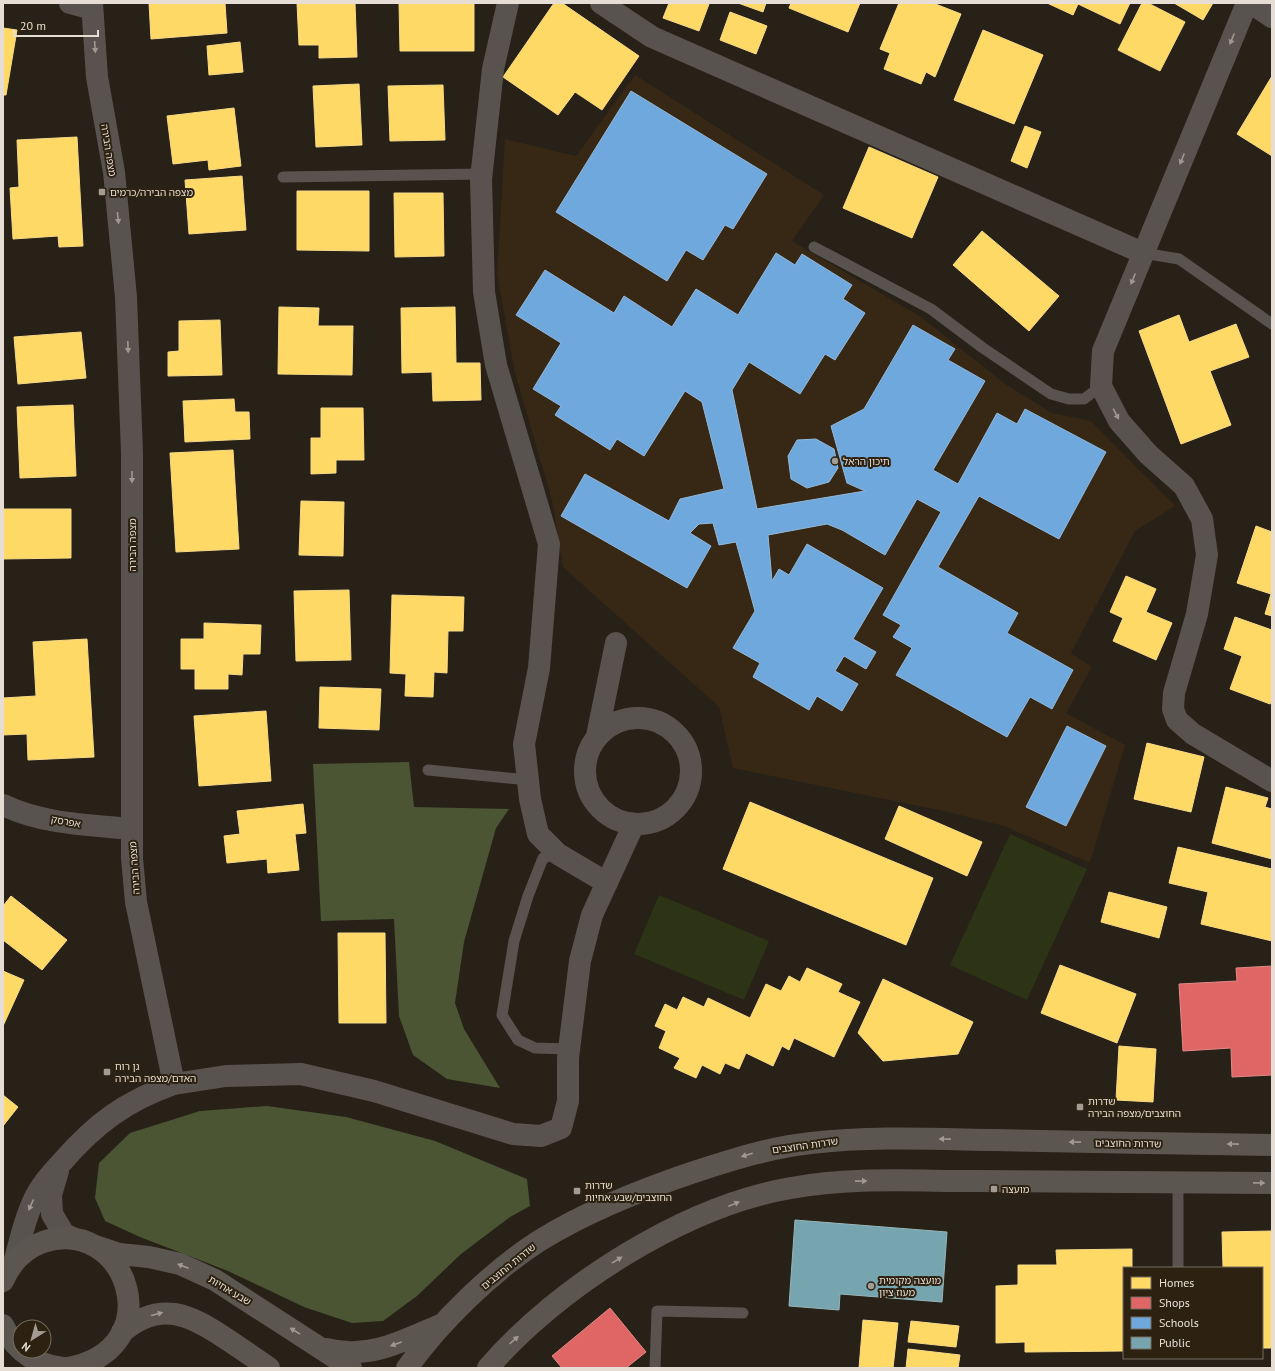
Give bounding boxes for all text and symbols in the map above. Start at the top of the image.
scale bar [14,12,98,38]
text: 20 m [20,18,46,33]
one-way arrow [1228,34,1234,46]
one-way arrow [92,41,99,53]
street label: מצפה הבירה [98,123,119,178]
one-way arrow [1179,154,1185,166]
place label: מצפה הבירה/כרמים [110,186,193,199]
marker: מצפה הבירה/כרמים [97,187,107,197]
one-way arrow [115,212,121,224]
one-way arrow [1129,274,1135,286]
one-way arrow [124,341,131,353]
one-way arrow [1112,408,1119,420]
place label: תיכון הראל [843,455,890,468]
marker: תיכון הראל [830,456,840,466]
one-way arrow [129,471,135,484]
street label: מצפה הבירה [126,518,139,572]
street label: אפרסק [50,812,82,830]
street label: מצפה הבירה [126,841,143,895]
place label: גן רוח האדם/מצפה הבירה [115,1060,196,1085]
marker: גן רוח האדם/מצפה הבירה [102,1067,112,1077]
place label: שדרות החוצבים/מצפה הבירה [1088,1095,1181,1120]
marker: שדרות החוצבים/מצפה הבירה [1075,1102,1085,1112]
street label: שדרות החוצבים [771,1134,839,1157]
one-way arrow [938,1136,951,1142]
street label: שדרות החוצבים [1095,1136,1161,1151]
one-way arrow [1068,1139,1081,1145]
one-way arrow [1227,1141,1239,1148]
one-way arrow [740,1152,752,1158]
one-way arrow [855,1178,868,1184]
place label: שדרות החוצבים/שבע אחיות [585,1179,672,1204]
one-way arrow [1253,1180,1266,1186]
place label: מועצה [1002,1183,1030,1196]
marker: מועצה [989,1184,999,1194]
marker: שדרות החוצבים/שבע אחיות [572,1186,582,1196]
one-way arrow [28,1200,34,1212]
one-way arrow [728,1200,740,1206]
street label: שדרות החוצבים [478,1240,538,1292]
one-way arrow [611,1257,623,1264]
one-way arrow [176,1262,188,1268]
legend [1123,1267,1263,1359]
street label: שבע אחיות [206,1273,253,1308]
place label: מועצה מקומית מעוז ציון [879,1274,942,1299]
text: Homes [1159,1275,1194,1290]
marker: מועצה מקומית מעוז ציון [866,1281,876,1291]
text: Shops [1159,1295,1190,1310]
one-way arrow [150,1311,163,1317]
text: Schools [1159,1315,1199,1330]
north arrow [12,1319,52,1359]
one-way arrow [290,1327,300,1335]
one-way arrow [509,1335,519,1344]
text: Public [1159,1335,1191,1350]
text: N [19,1339,33,1355]
one-way arrow [390,1341,402,1347]

